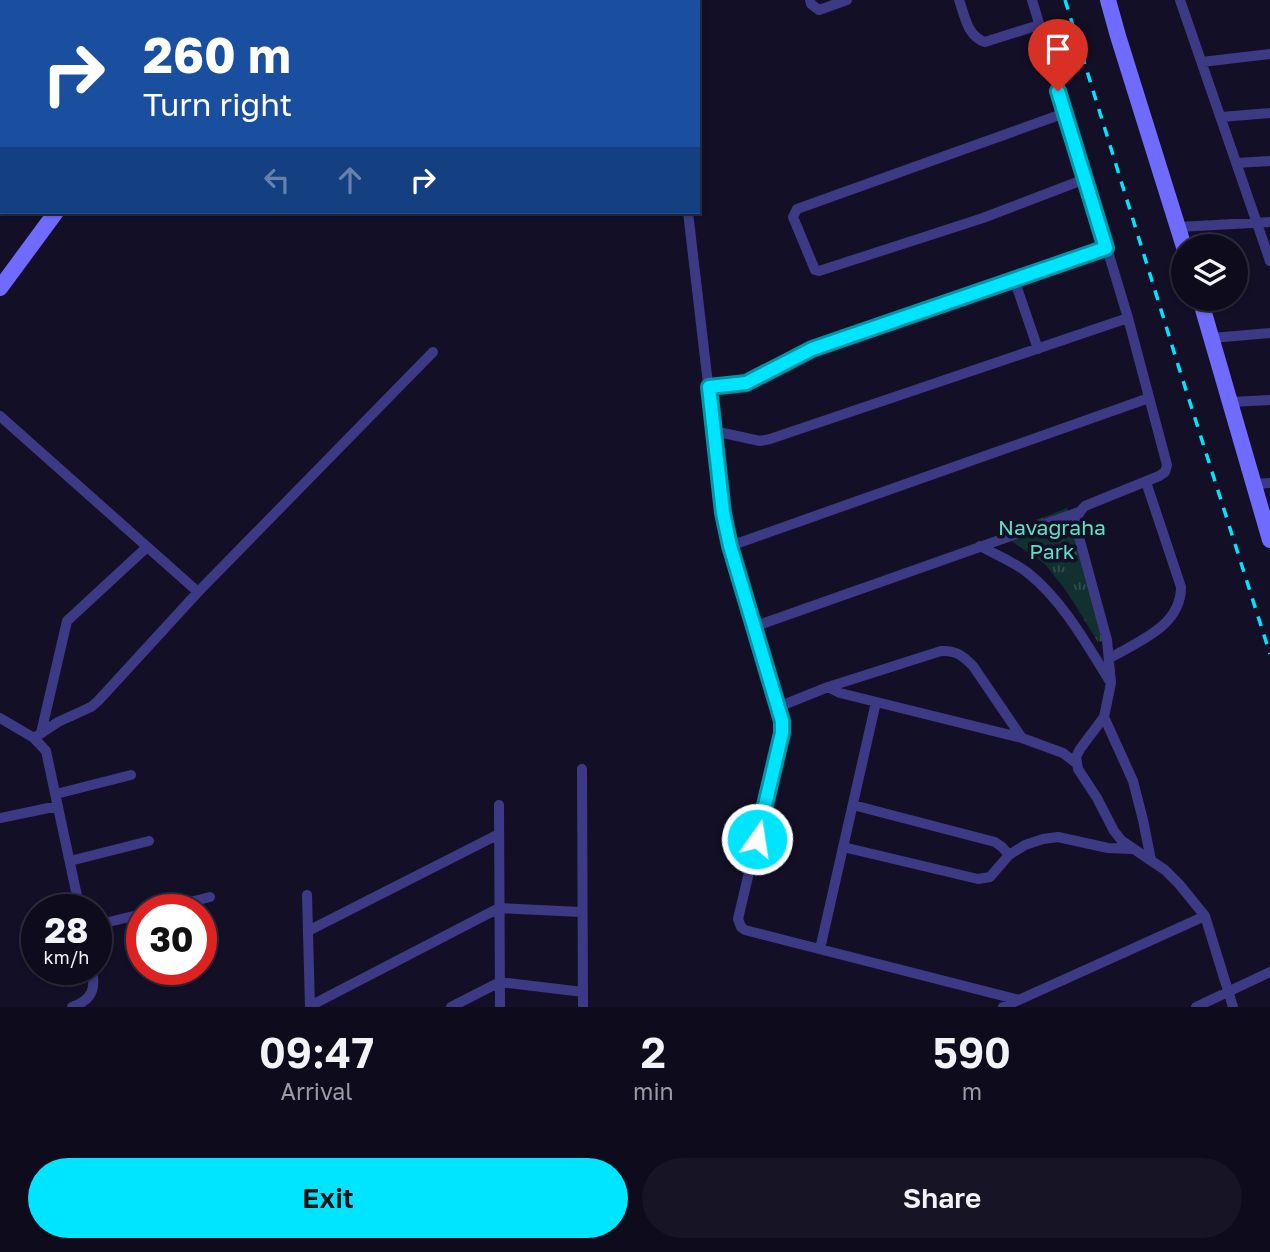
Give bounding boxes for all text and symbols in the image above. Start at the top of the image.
pin [1028,19,1088,91]
text: 260 m [143,25,291,84]
icon: right [28,28,119,119]
icon: arrive [1039,30,1077,68]
text: Turn right [143,85,292,123]
icon: left [258,161,296,199]
icon: ahead [331,161,369,199]
icon: right [404,161,442,199]
map controls [1171,234,1248,311]
button: layers [1171,234,1248,311]
park label: Navagraha Park [998,514,1106,564]
position arrow [720,802,794,876]
speed limit sign: 30 [126,894,217,985]
text: 28 [45,909,88,951]
text: km/h [44,946,89,968]
text: 09:47 [259,1027,374,1077]
text: 2 [641,1027,666,1077]
text: 590 [933,1027,1011,1077]
text: Arrival [281,1077,353,1105]
text: min [633,1077,674,1105]
text: m [962,1077,982,1105]
button: Exit [28,1158,628,1238]
button: Share [642,1158,1242,1238]

